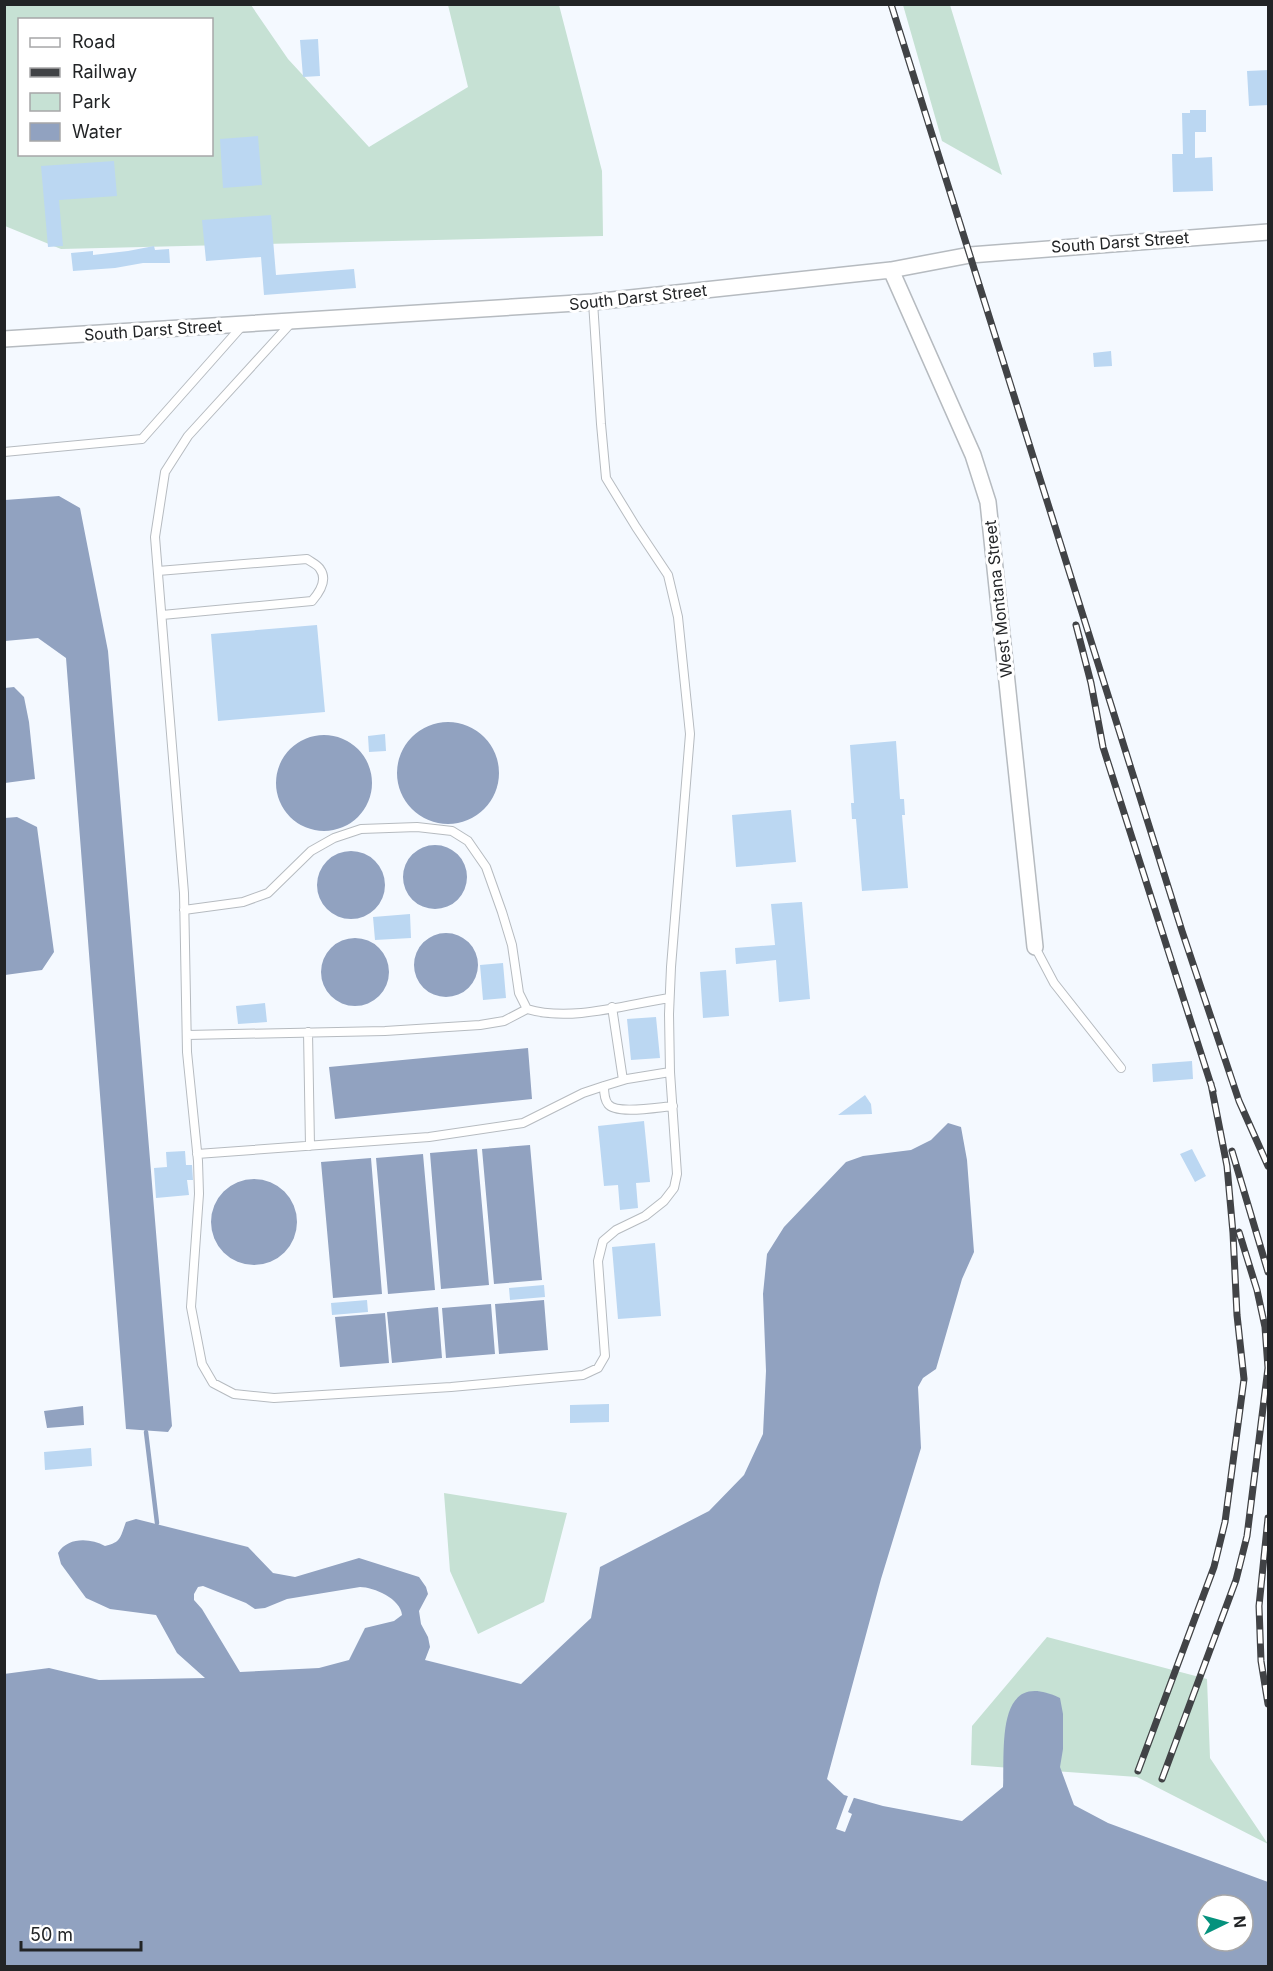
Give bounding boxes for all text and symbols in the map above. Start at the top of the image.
legend [18,18,213,156]
text: Road [72,31,115,52]
text: Railway [72,61,137,82]
text: Park [72,91,111,112]
text: Water [72,121,122,142]
street label: South Darst Street [1050,227,1190,257]
street label: South Darst Street [568,280,708,314]
street label: South Darst Street [83,315,223,345]
street label: West Montana Street [980,519,1016,679]
north arrow [1195,1893,1255,1953]
scale bar [21,1914,141,1952]
text: N [1229,1915,1250,1929]
text: 50 m [30,1924,73,1945]

